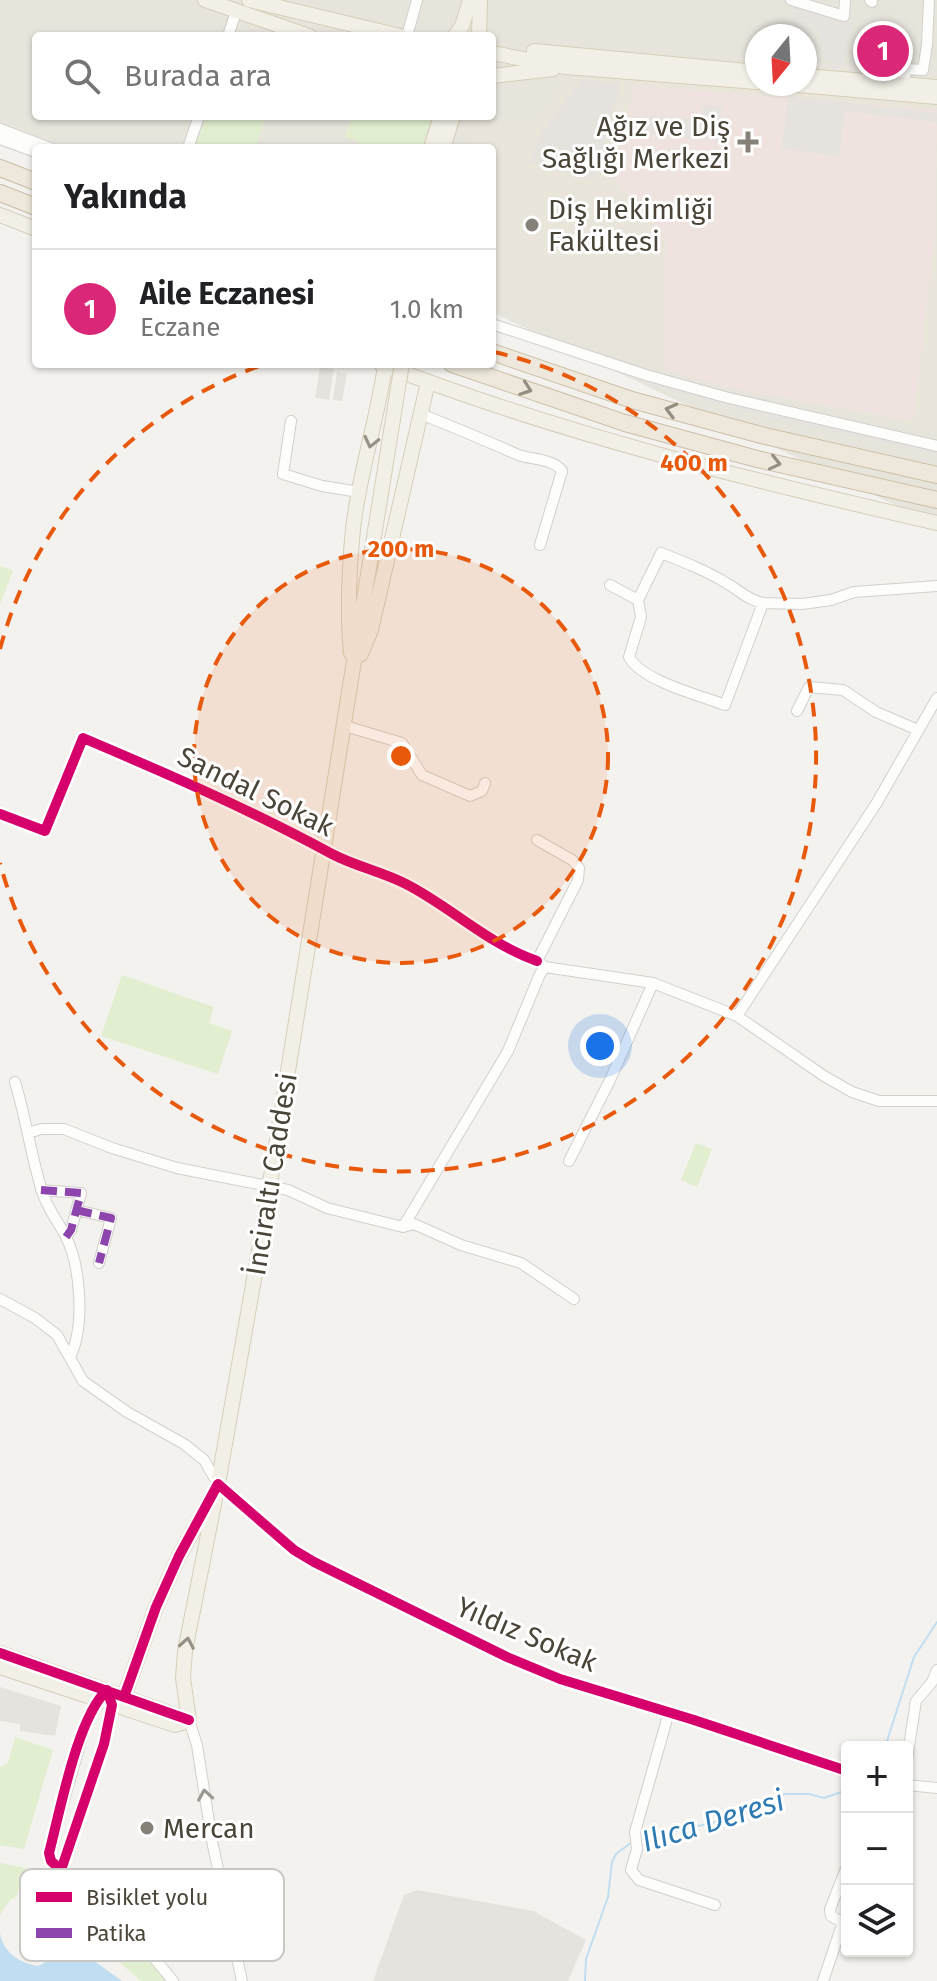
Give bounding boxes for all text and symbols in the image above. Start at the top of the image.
pin: 1 [857,21,909,81]
north arrow [745,24,817,96]
search box [32,32,496,120]
icon: search [60,54,104,98]
text: Burada ara [124,58,272,94]
place label: Ağız ve Diş Sağlığı Merkezi [542,110,730,175]
marker: Ağız ve Diş Sağlığı Merkezi [737,131,759,153]
text: Yakında [64,176,187,217]
place label: Diş Hekimliği Fakültesi [548,193,714,258]
marker: Diş Hekimliği Fakültesi [523,216,541,234]
text: Aile Eczanesi [140,276,315,312]
text: 1 [84,294,96,325]
text: 1.0 km [390,294,464,325]
text: Eczane [140,312,220,343]
one-way arrow [518,380,532,396]
one-way arrow [664,403,678,420]
one-way arrow [363,435,380,449]
text: 400 m [660,449,728,477]
one-way arrow [768,454,781,471]
text: 200 m [368,535,434,563]
street label: Sandal Sokak [172,740,340,844]
centre of rings [387,742,415,770]
your location [580,1026,620,1066]
street label: İnciraltı Caddesi [239,1070,304,1278]
street label: Yıldız Sokak [452,1590,603,1679]
one-way arrow [178,1636,195,1650]
map controls [841,1741,913,1957]
button: + [841,1741,913,1813]
water label: Ilıca Deresi [637,1782,789,1860]
one-way arrow [197,1788,214,1802]
place label: Mercan [163,1812,255,1845]
button: − [841,1813,913,1885]
marker: Mercan [138,1819,156,1837]
legend [20,1869,284,1961]
text: Bisiklet yolu [86,1884,208,1911]
button: layers [841,1885,913,1957]
text: Patika [86,1920,147,1947]

